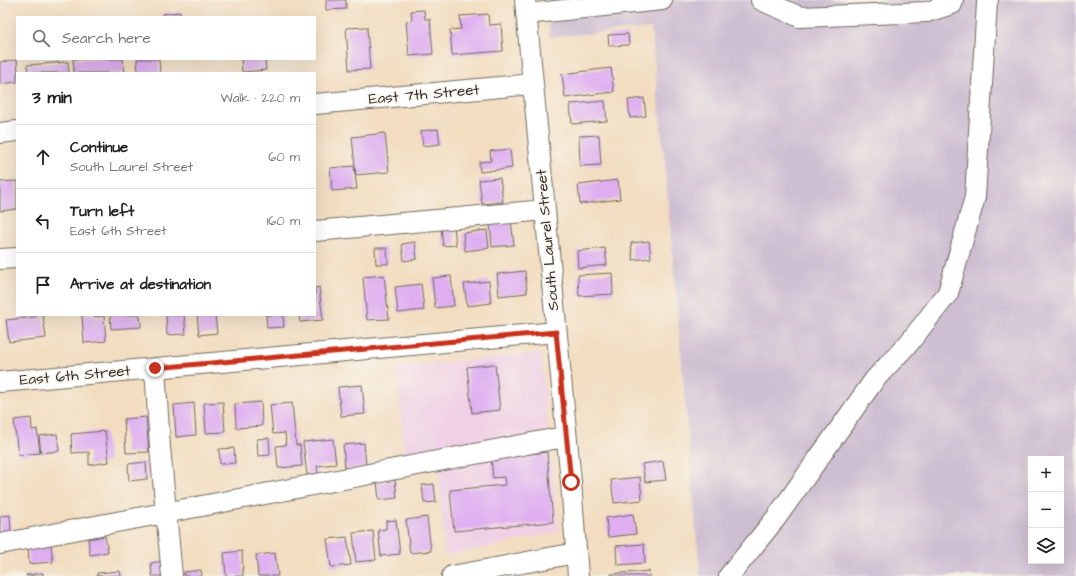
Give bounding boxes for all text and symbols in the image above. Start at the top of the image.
search box [16,16,316,60]
icon: search [30,27,52,49]
text: Search here [62,28,151,49]
street label: East 7th Street [368,79,480,110]
text: 3 min [32,86,72,110]
text: Walk · 220 m [220,89,300,107]
text: Continue [70,137,128,158]
icon: ahead [32,146,54,168]
text: 60 m [268,148,300,166]
text: South Laurel Street [70,158,193,176]
street label: South Laurel Street [531,168,564,312]
text: Turn left [70,201,134,222]
icon: left [32,210,54,232]
text: 160 m [267,212,300,230]
text: East 6th Street [70,222,166,240]
icon: arrive [32,274,54,296]
text: Arrive at destination [70,274,211,295]
route end [146,359,164,377]
street label: East 6th Street [19,360,131,391]
map controls [1028,456,1064,564]
button: + [1028,456,1064,492]
route start [562,473,580,491]
button: − [1028,492,1064,528]
button: layers [1028,528,1064,564]

